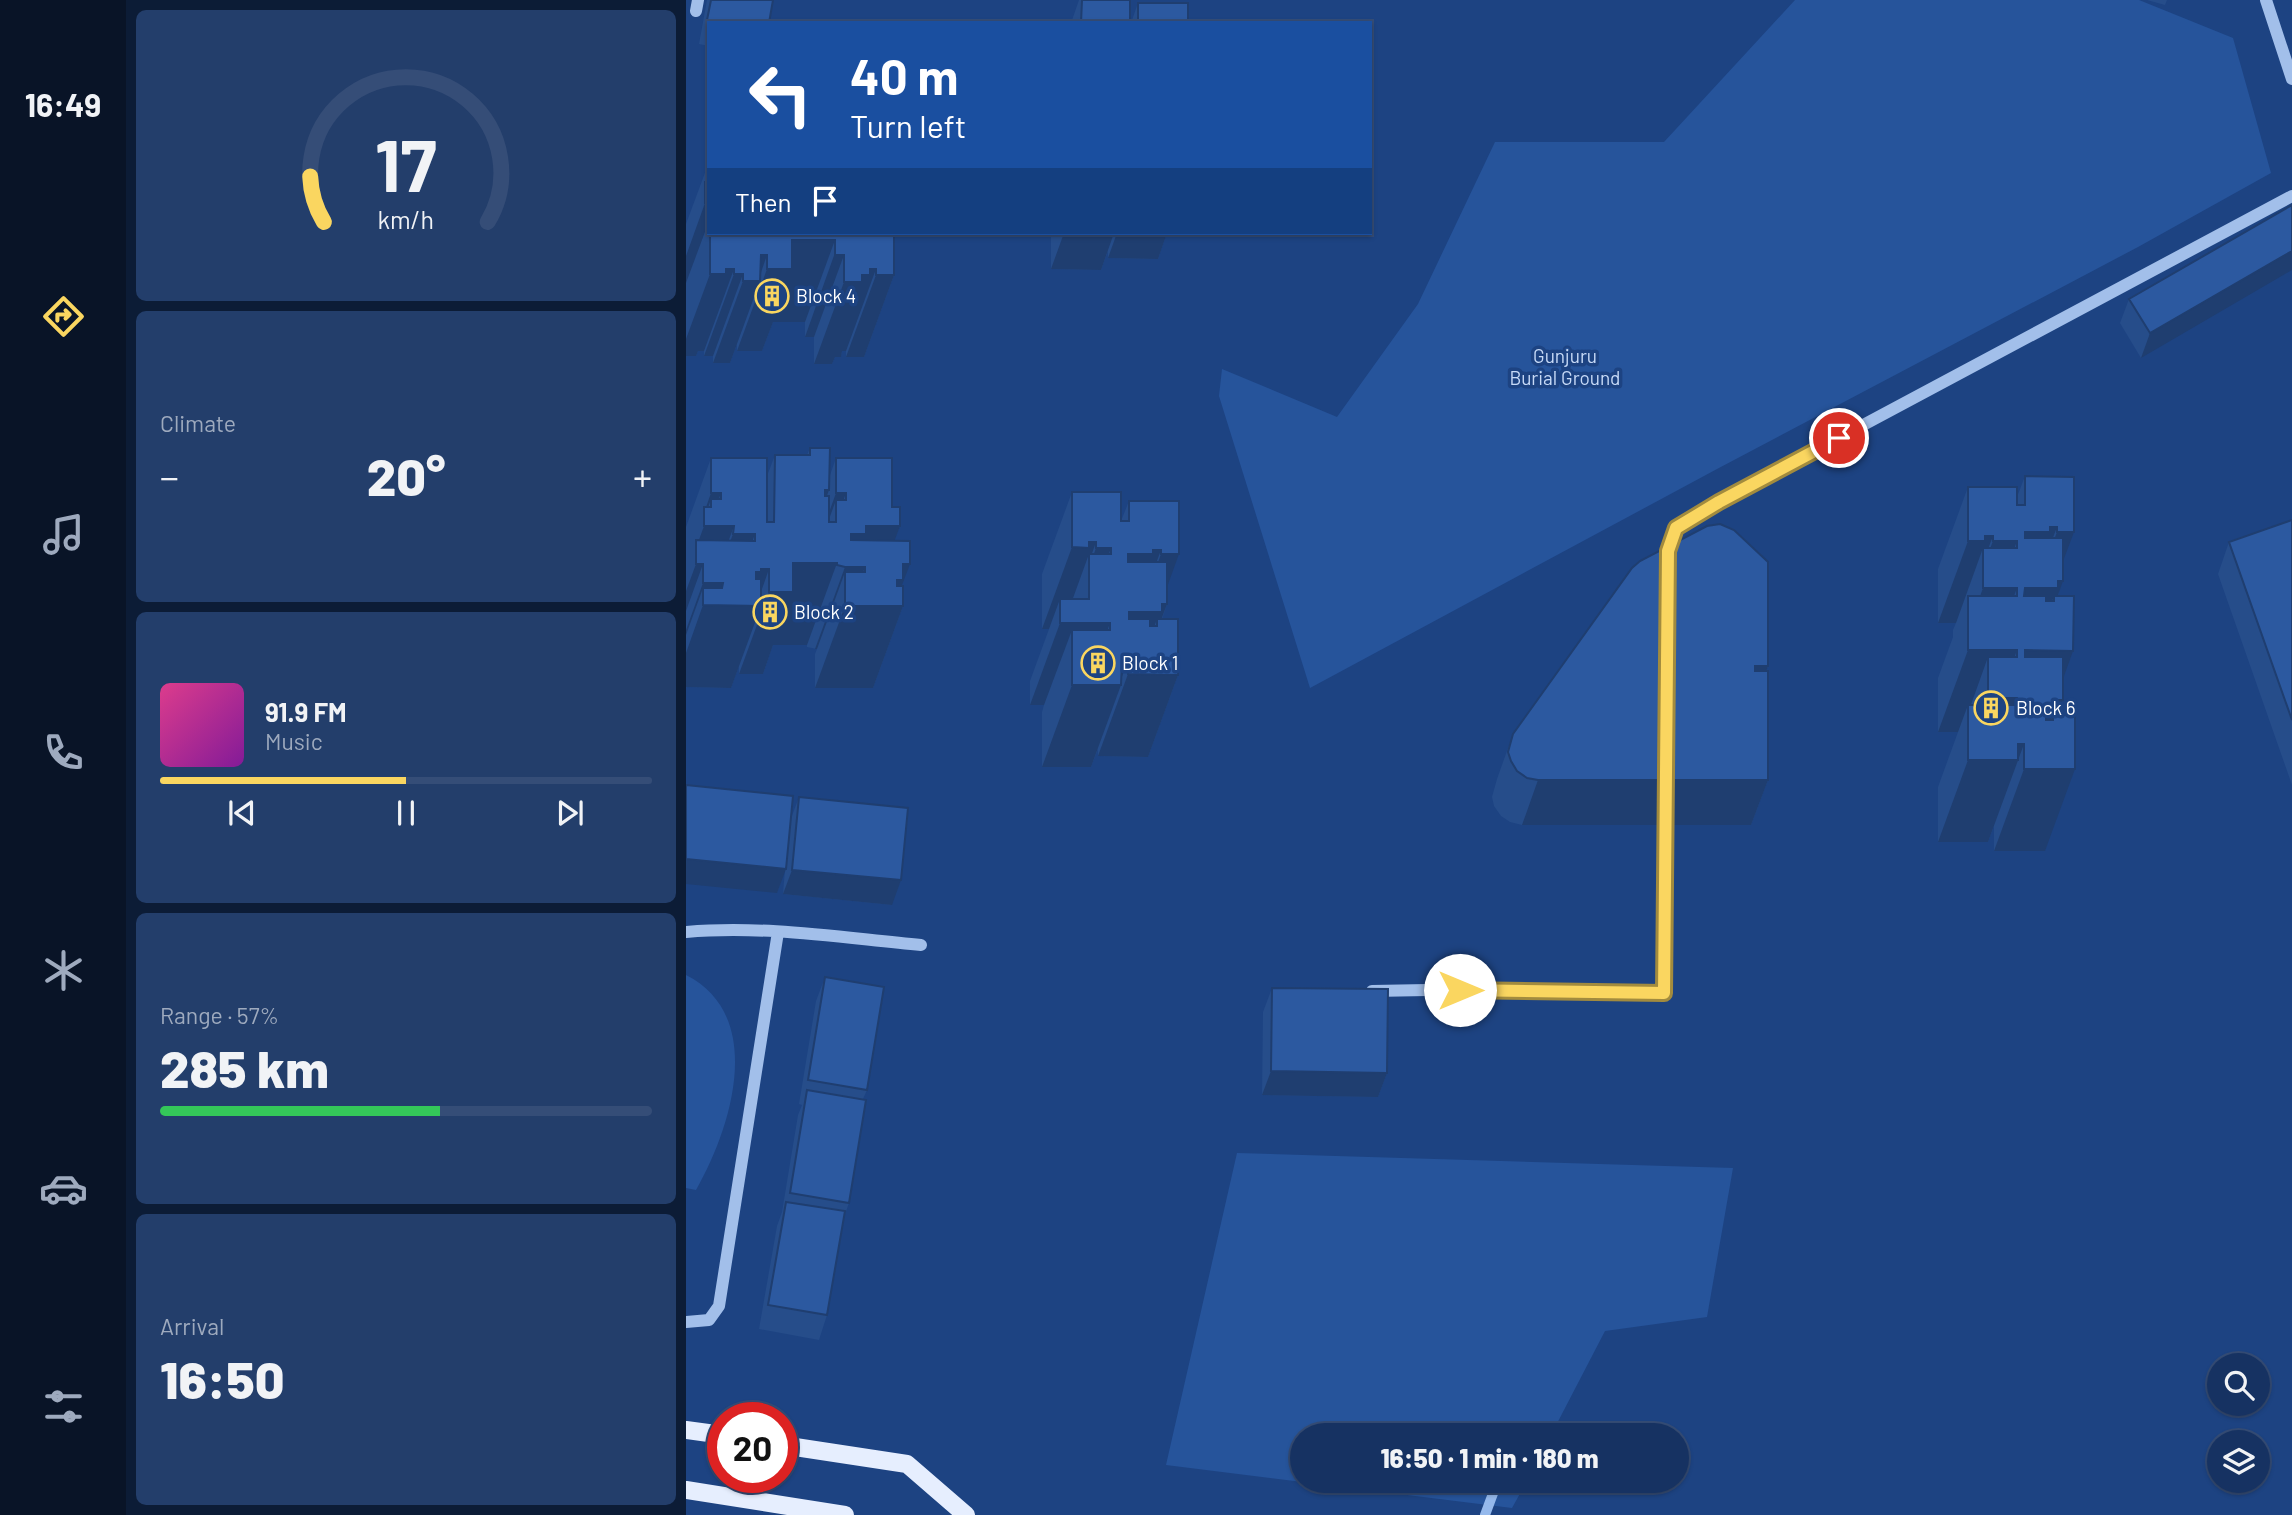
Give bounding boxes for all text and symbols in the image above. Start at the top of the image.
text: 40 m [850,46,958,105]
icon: left [735,49,826,140]
text: 16:49 [25,85,101,123]
text: Turn left [850,106,967,144]
text: 17 [375,119,437,207]
icon: arrive [806,182,844,220]
text: Then [735,186,792,217]
text: km/h [378,203,434,233]
building icon: Block 4 [753,277,791,315]
place label: Block 4 [796,284,856,307]
icon: directions [39,292,88,341]
park label: Gunjuru Burial Ground [1510,344,1620,389]
pin [1809,408,1869,468]
text: Climate [160,409,236,437]
icon: arrive [1820,419,1858,457]
text: 20° [367,444,445,506]
text: − [160,453,179,499]
text: + [633,453,652,499]
icon: music [39,510,88,559]
building icon: Block 2 [751,593,789,631]
place label: Block 2 [794,600,854,623]
building icon: Block 1 [1079,644,1117,682]
place label: Block 1 [1122,651,1179,674]
building icon: Block 6 [1972,689,2010,727]
text: 91.9 FM [265,696,347,727]
place label: Block 6 [2016,696,2076,719]
text: Music [265,727,323,755]
icon: phone [39,728,88,777]
icon: previous [223,794,261,832]
icon: pause [387,794,425,832]
icon: next [551,794,589,832]
icon: climate [39,946,88,995]
position arrow [1423,953,1497,1027]
text: Range · 57% [160,1001,279,1029]
text: 285 km [160,1036,329,1098]
icon: car [39,1164,88,1213]
text: Arrival [160,1312,224,1340]
text: 16:50 [160,1347,284,1409]
map controls [2207,1353,2270,1493]
button: search [2207,1353,2270,1416]
icon: filters [39,1382,88,1431]
speed limit sign: 20 [707,1402,798,1493]
button: layers [2207,1430,2270,1493]
text: 16:50 · 1 min · 180 m [1380,1442,1599,1473]

